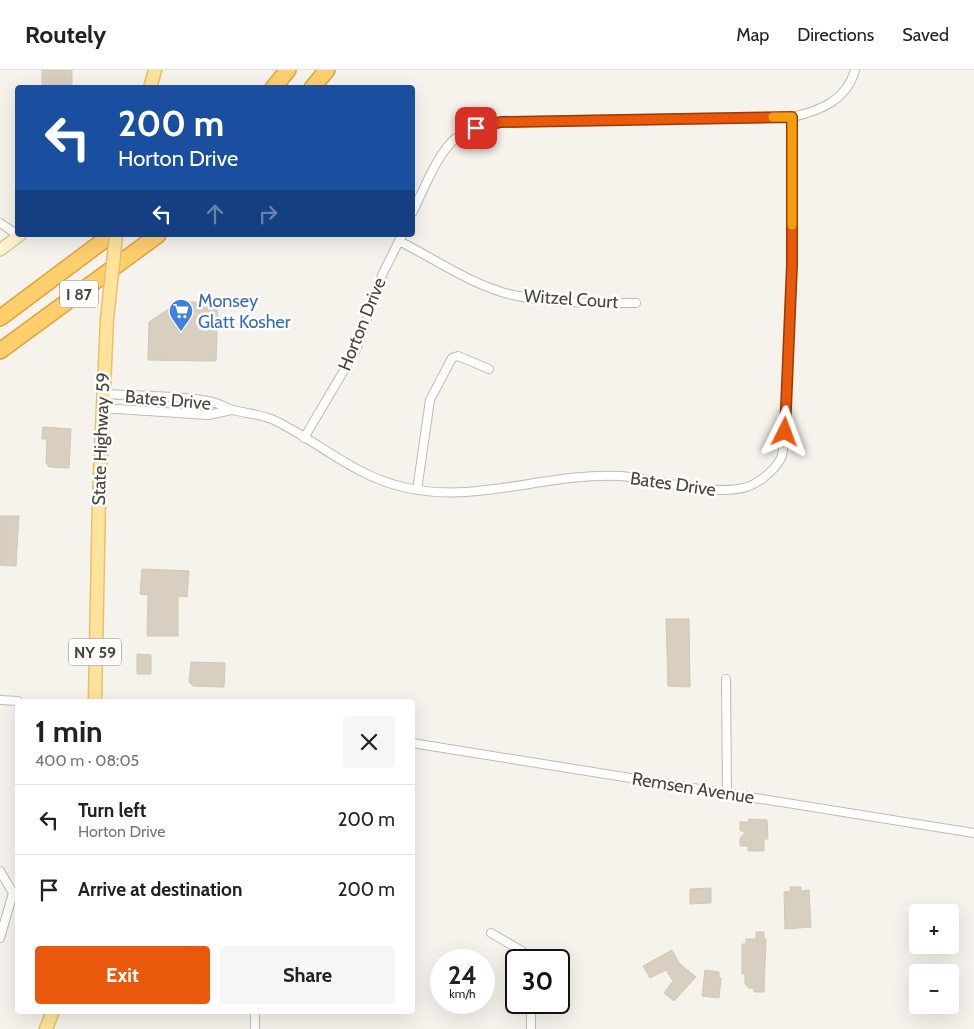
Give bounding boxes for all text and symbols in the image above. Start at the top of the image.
text: Routely [25,20,106,49]
text: Map [736,24,769,46]
text: Directions [797,24,874,46]
text: Saved [902,24,949,46]
text: 200 m [118,102,224,145]
icon: left [35,105,100,170]
pin [455,107,497,149]
icon: arrive [462,114,490,142]
text: Horton Drive [118,145,238,172]
icon: left [148,200,176,228]
icon: ahead [201,200,229,228]
icon: right [254,200,282,228]
street label: Horton Drive [333,274,391,374]
road number: I 87 [60,280,98,308]
street label: Witzel Court [523,285,619,313]
place label: Monsey Glatt Kosher [198,290,291,333]
supermarket icon: Monsey Glatt Kosher [168,298,194,332]
street label: State Highway 59 [88,372,114,506]
street label: Bates Drive [124,385,212,415]
position arrow [758,405,810,457]
street label: Bates Drive [629,467,717,501]
road number: NY 59 [69,638,121,666]
text: 1 min [35,713,103,750]
button: close [343,716,395,768]
text: 400 m · 08:05 [35,751,139,770]
street label: Remsen Avenue [630,767,756,809]
text: Turn left [78,799,146,822]
icon: left [35,806,63,834]
text: 200 m [338,808,395,831]
text: Horton Drive [78,822,166,841]
icon: arrive [35,876,63,904]
text: Arrive at destination [78,878,242,901]
text: 200 m [338,878,395,901]
map controls [909,904,959,1014]
button: + [909,904,959,954]
button: Exit [35,946,210,1004]
button: Share [220,946,395,1004]
speed limit sign: 30 [505,949,570,1014]
text: 24 [448,960,477,990]
button: − [909,964,959,1014]
text: km/h [449,986,476,1001]

